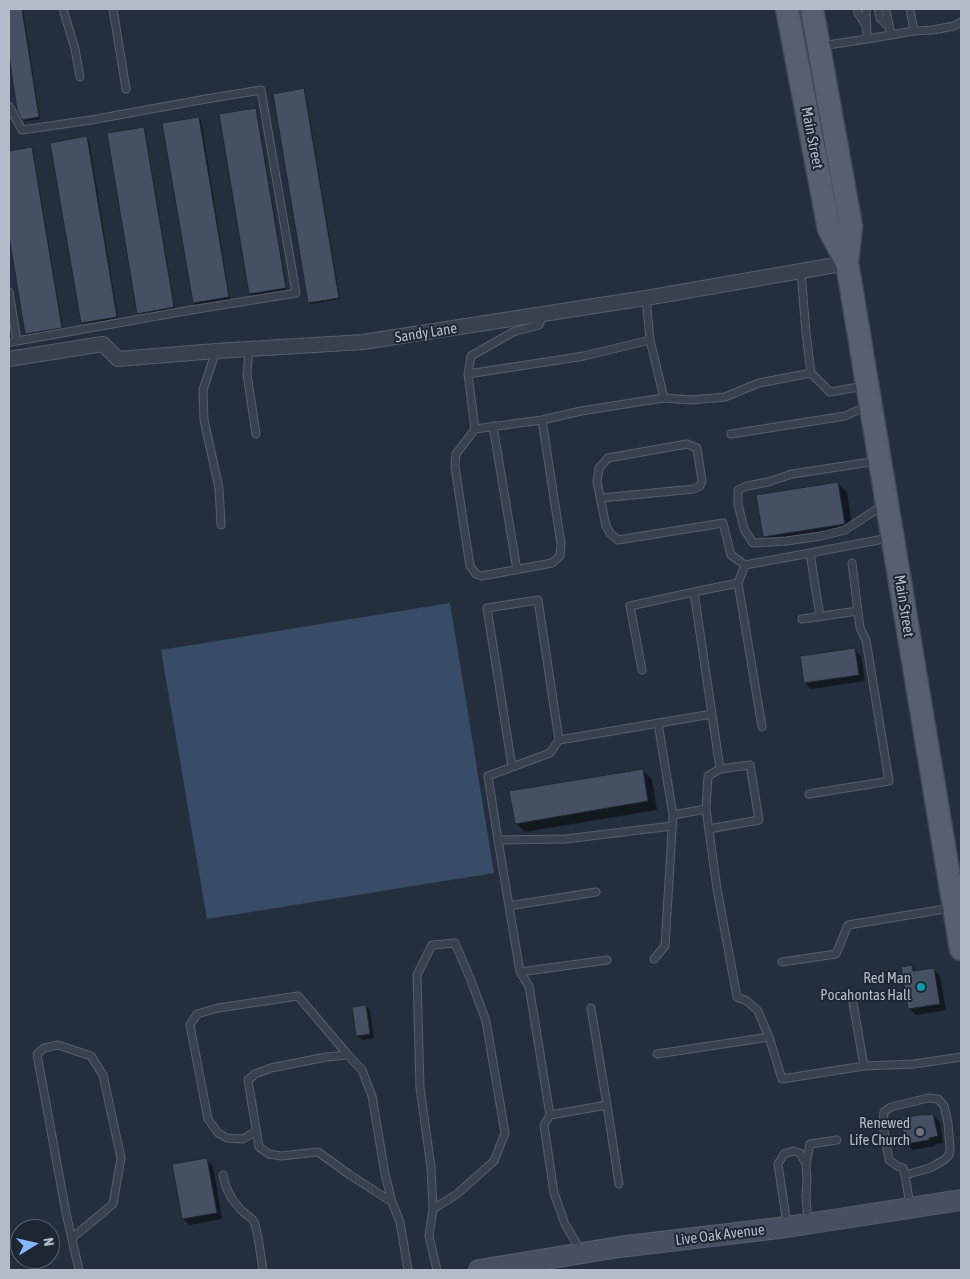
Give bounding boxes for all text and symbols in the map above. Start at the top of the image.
street label: Main Street [797,106,827,170]
street label: Sandy Lane [394,319,458,347]
street label: Main Street [890,574,918,638]
place label: Red Man Pocahontas Hall [820,969,911,1004]
marker: Red Man Pocahontas Hall [915,981,927,993]
place label: Renewed Life Church [849,1114,910,1149]
marker: Renewed Life Church [914,1126,926,1138]
north arrow [10,1219,60,1269]
street label: Live Oak Avenue [674,1221,766,1249]
text: N [40,1236,57,1247]

